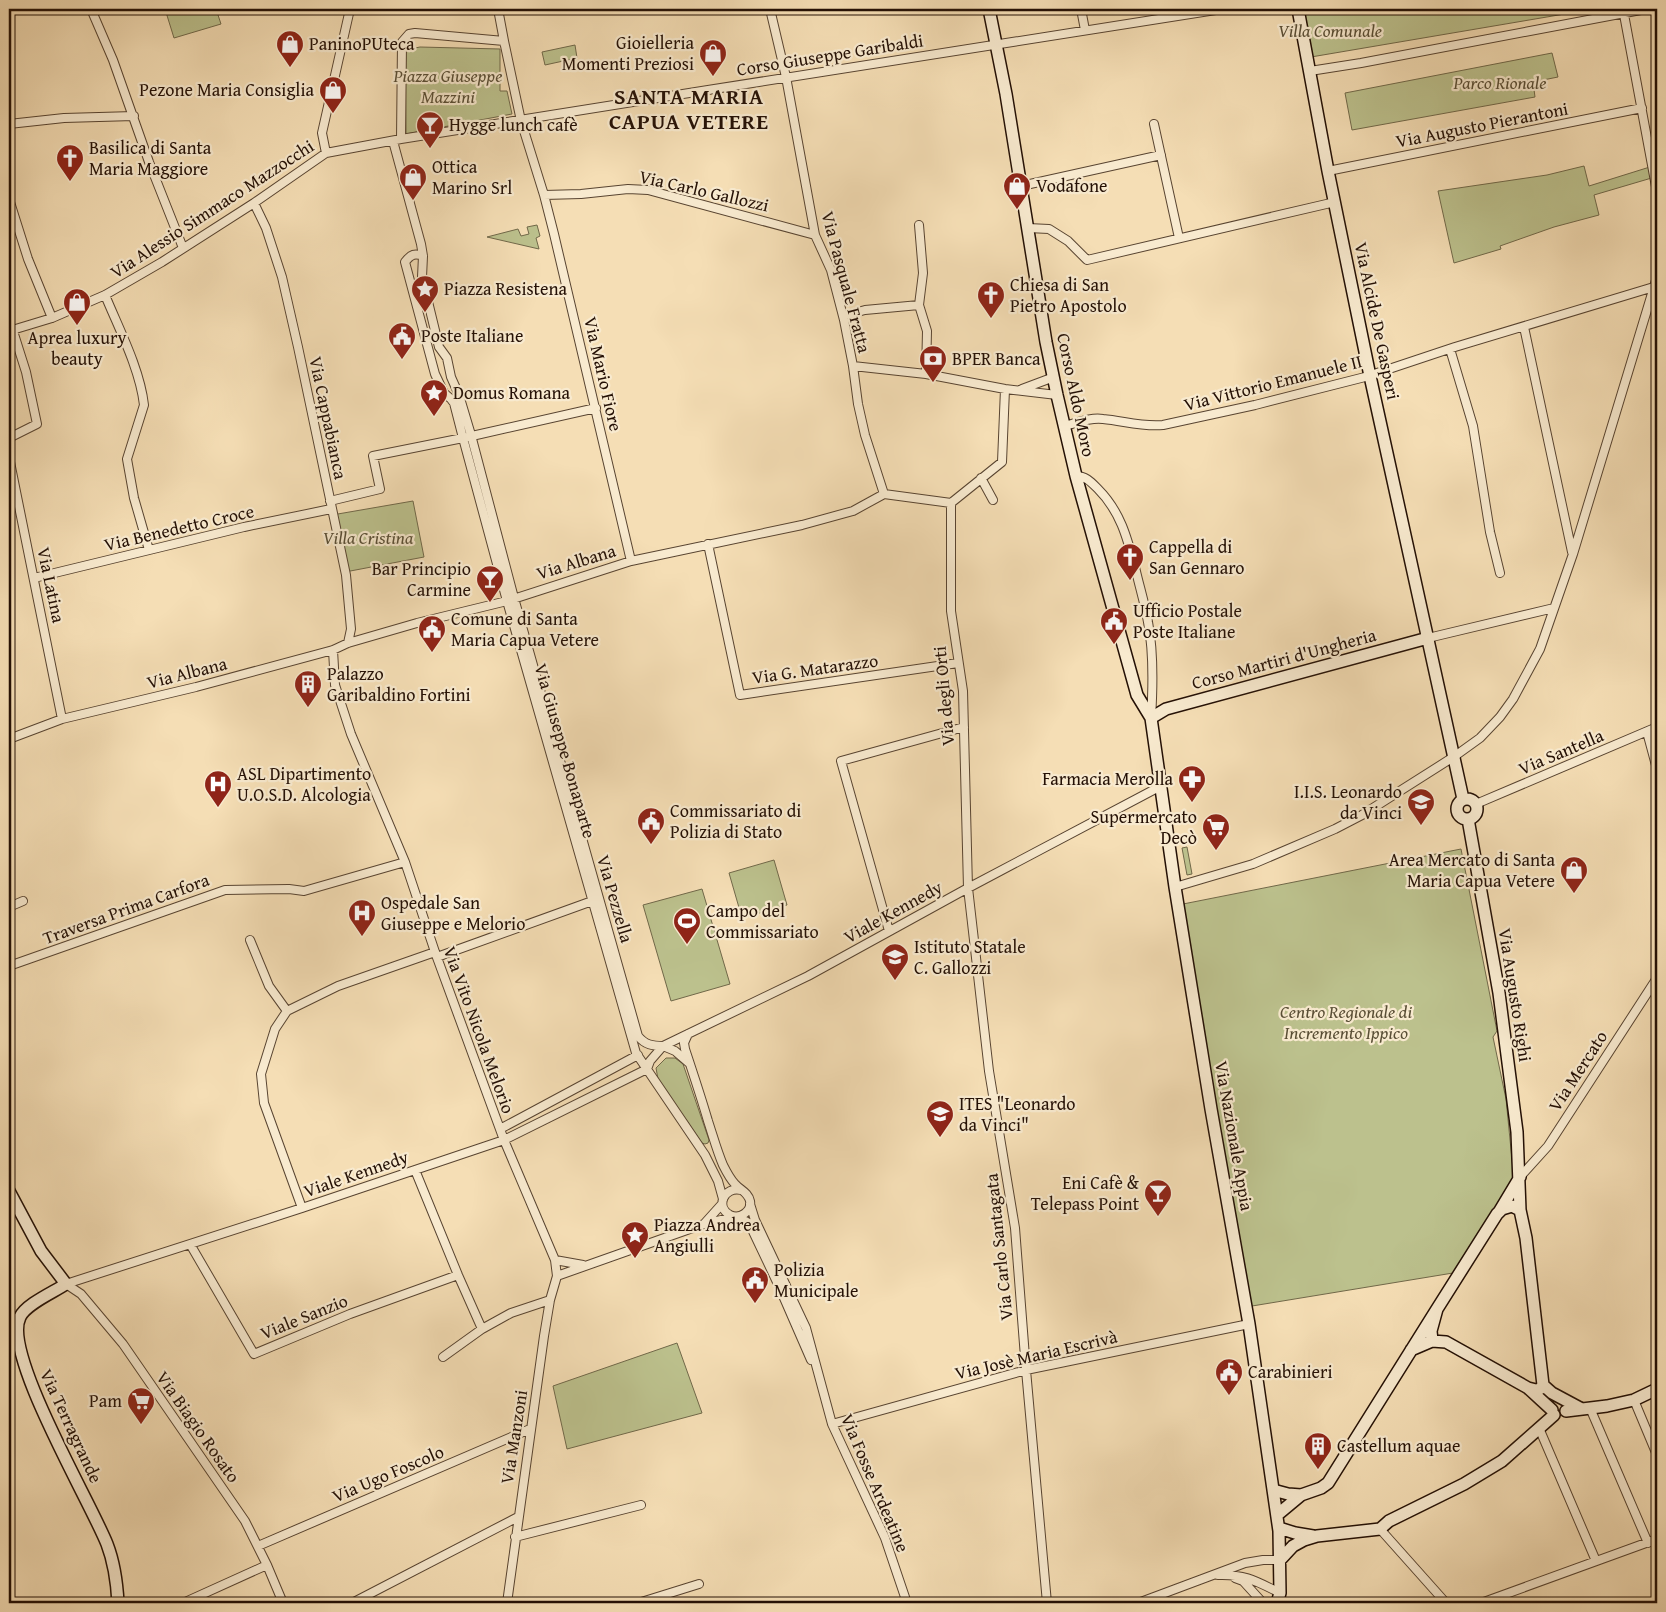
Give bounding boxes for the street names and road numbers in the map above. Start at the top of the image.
street label: Corso Giuseppe Garibaldi [735,26,925,83]
street label: Via Augusto Pierantoni [1393,95,1570,154]
street label: Via Alessio Simmaco Mazzocchi [105,132,319,285]
street label: Via Carlo Gallozzi [637,162,772,219]
street label: Via Pasquale Fratta [815,208,878,356]
street label: Via Alcide De Gasperi [1348,240,1407,402]
street label: Via Mario Fiore [577,314,630,434]
street label: Corso Aldo Moro [1050,331,1103,459]
street label: Via Vittorio Emanuele II [1181,347,1365,418]
street label: Via Cappabianca [302,354,355,482]
street label: Via Benedetto Croce [101,497,256,558]
street label: Via Albana [533,537,619,586]
street label: Via Latina [30,545,73,626]
street label: Corso Martiri d'Ungheria [1189,621,1380,696]
street label: Via degli Orti [926,645,961,747]
street label: Via G. Matarazzo [750,646,880,691]
street label: Via Albana [144,649,230,696]
street label: Via Giuseppe Bonaparte [528,660,603,841]
street label: Via Santella [1514,721,1608,782]
street label: Via Pezzella [590,852,641,946]
street label: Traversa Prima Carfora [39,866,213,951]
street label: Viale Kennedy [838,873,947,950]
street label: Via Augusto Righi [1492,926,1539,1064]
street label: Via Vito Nicola Melorio [437,942,522,1117]
street label: Via Mercato [1541,1025,1614,1117]
street label: Via Nazionale Appia [1208,1059,1261,1213]
street label: Viale Kennedy [300,1143,412,1204]
street label: Via Carlo Santagata [977,1172,1020,1322]
street label: Viale Sanzio [256,1287,352,1346]
street label: Via Josè Maria Escrivà [952,1323,1120,1386]
street label: Via Terragrande [33,1364,110,1487]
street label: Via Biagio Rosato [150,1365,247,1488]
street label: Via Manzoni [493,1388,534,1486]
street label: Via Fosse Ardeatine [834,1409,917,1556]
street label: Via Ugo Foscolo [328,1438,448,1509]

